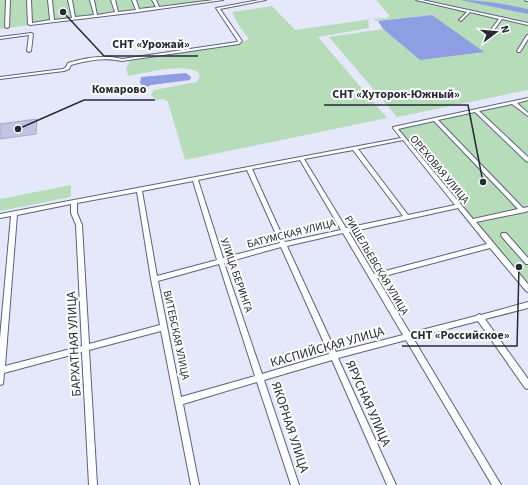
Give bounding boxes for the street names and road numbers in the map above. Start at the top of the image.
street label: ОРЕХОВАЯ УЛИЦА [406,132,473,207]
street label: РИШЕЛЬЕВСКАЯ УЛИЦА [341,213,412,318]
street label: БАТУМСКАЯ УЛИЦА [245,215,337,252]
street label: УЛИЦА БЕРИНГА [217,236,256,314]
street label: ВИТЕБСКАЯ УЛИЦА [160,289,193,381]
street label: БАРХАТНАЯ УЛИЦА [62,290,86,397]
street label: КАСПИЙСКАЯ УЛИЦА [268,322,387,372]
street label: ЯРУСНАЯ УЛИЦА [341,357,396,450]
street label: ЯКОРНАЯ УЛИЦА [267,380,314,476]

